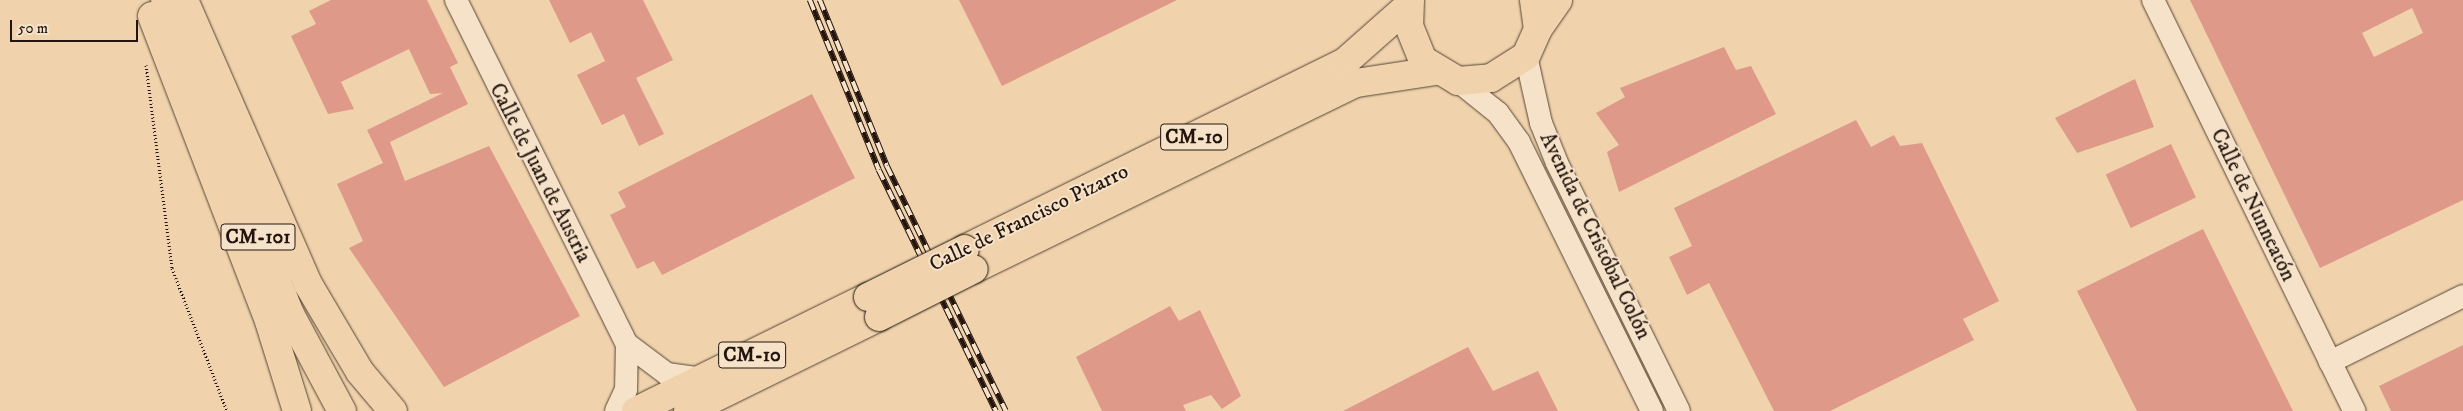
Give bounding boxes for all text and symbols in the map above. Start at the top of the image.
scale bar [12,10,140,42]
text: 50 m [18,19,48,38]
street label: Calle de Juan de Austria [484,79,596,267]
road number: CM-10 [1159,120,1229,154]
street label: Calle de Nunneatón [2205,125,2301,285]
street label: Avenida de Cristóbal Colón [1534,128,1656,344]
street label: Calle de Francisco Pizarro [925,159,1133,277]
road number: CM-101 [220,220,296,254]
road number: CM-10 [717,338,787,372]

